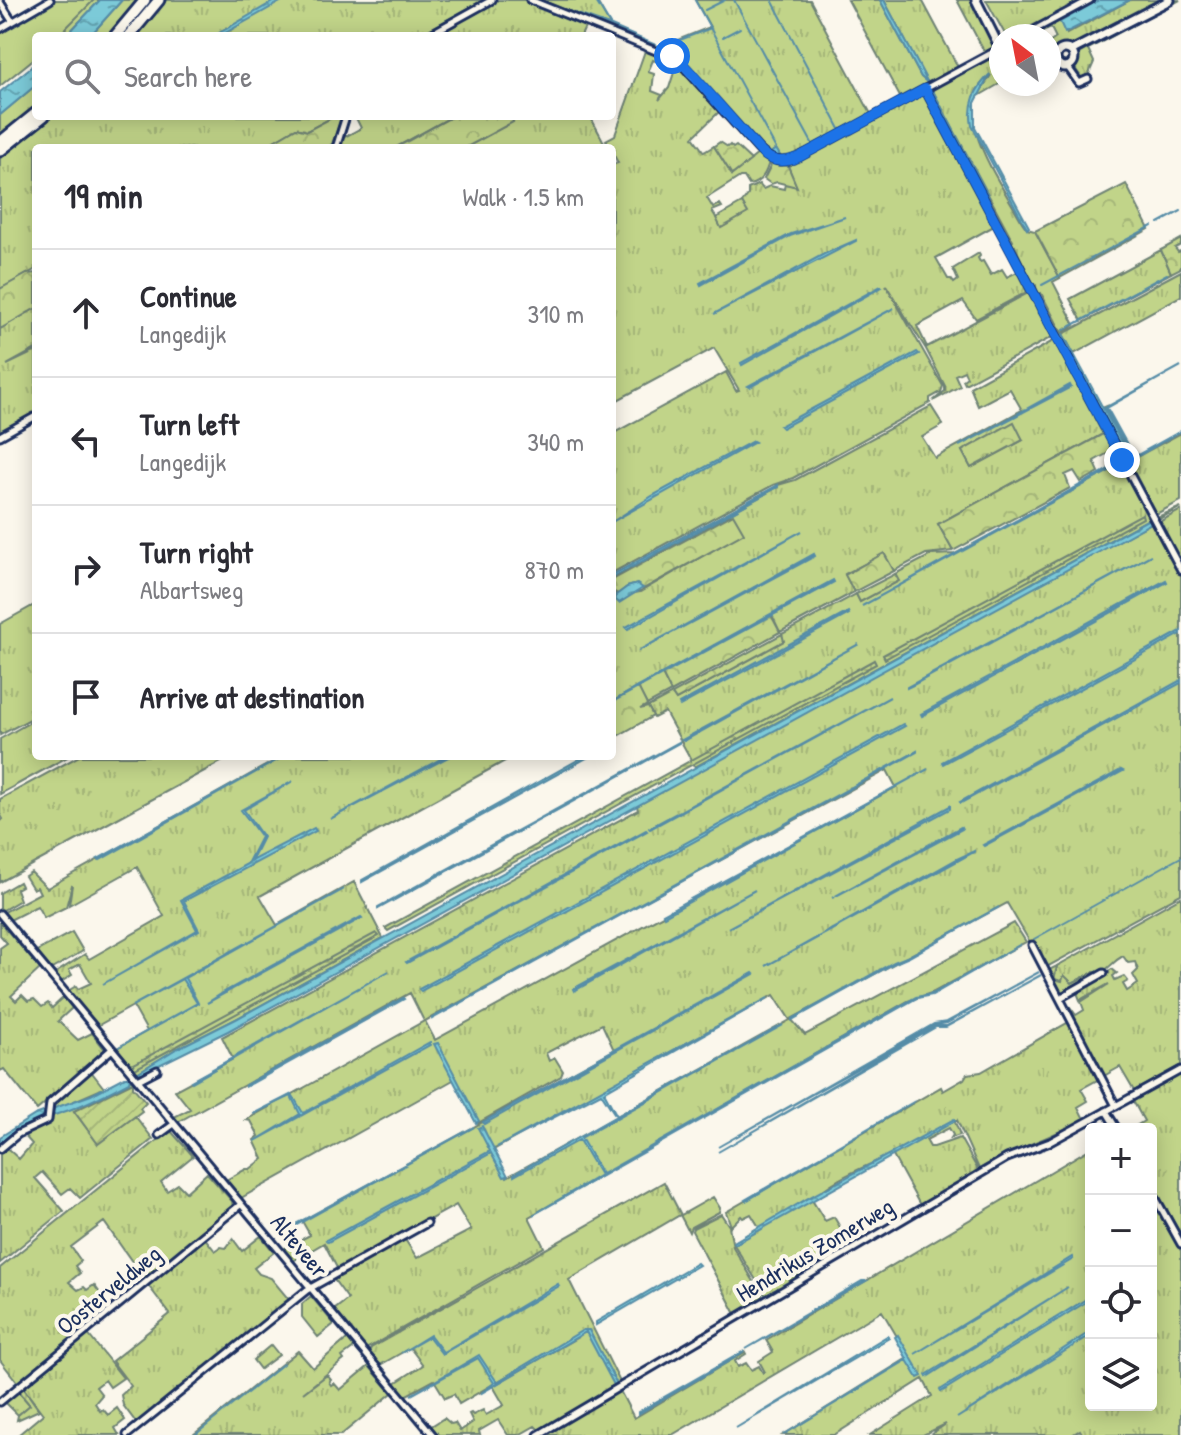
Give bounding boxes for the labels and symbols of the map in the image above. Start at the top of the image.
north arrow [989,24,1061,96]
route start [654,38,690,74]
route end [1104,442,1140,478]
street label: Hendrikus Zomerweg [730,1190,899,1309]
street label: Alteveer [264,1207,336,1284]
street label: Oosterveldweg [50,1237,167,1341]

